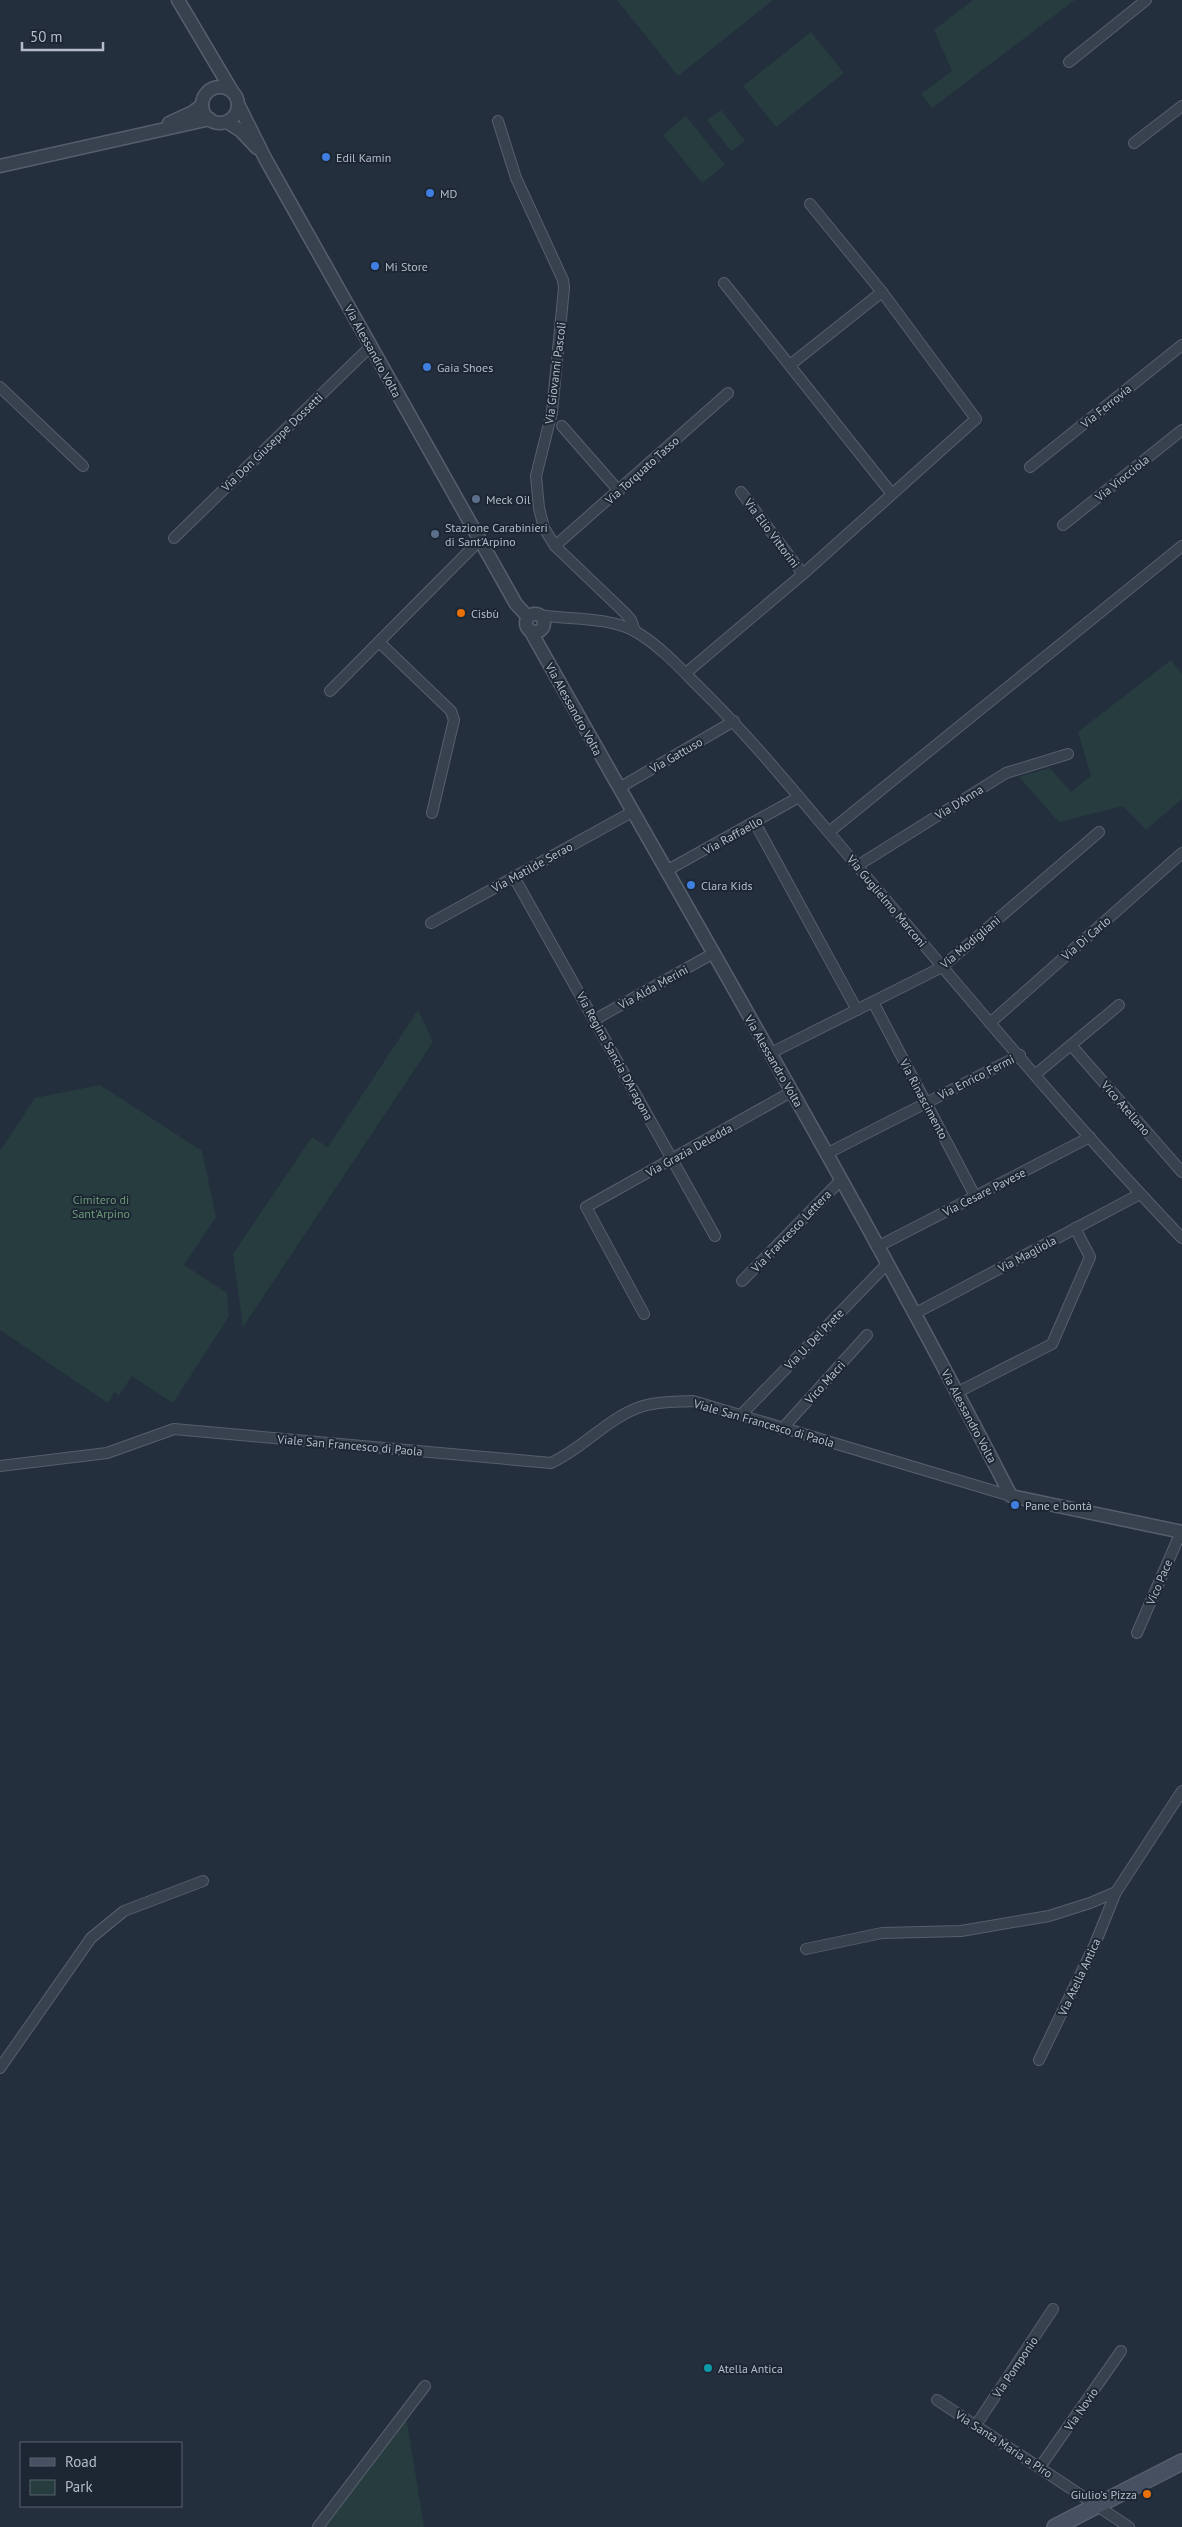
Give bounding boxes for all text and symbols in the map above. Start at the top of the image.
scale bar [22,20,104,52]
text: 50 m [30,27,63,46]
place label: Edil Kamin [336,150,391,165]
marker: Edil Kamin [320,151,332,163]
place label: MD [440,186,457,201]
marker: MD [424,187,436,199]
place label: Mi Store [385,259,428,274]
marker: Mi Store [369,260,381,272]
street label: Via Alessandro Volta [341,301,405,400]
street label: Via Giovanni Pascoli [541,321,569,426]
place label: Gaia Shoes [437,360,493,375]
marker: Gaia Shoes [421,361,433,373]
street label: Via Ferrovia [1077,381,1134,432]
street label: Via Don Giuseppe Dossetti [217,390,326,495]
street label: Via Torquato Tasso [601,433,682,508]
street label: Via Viocciola [1091,452,1152,505]
place label: Meck Oil [486,492,531,507]
marker: Meck Oil [470,493,482,505]
street label: Via Elio Vittorini [740,494,803,571]
place label: Stazione Carabinieri di Sant'Arpino [445,520,548,549]
marker: Stazione Carabinieri di Sant'Arpino [429,528,441,540]
place label: Cisbù [471,606,499,621]
marker: Cisbù [455,607,467,619]
street label: Via Alessandro Volta [542,659,606,758]
street label: Via Gattuso [646,734,705,777]
street label: Via D'Anna [931,781,986,823]
street label: Via Raffaello [700,813,765,858]
street label: Via Matilde Serao [488,839,575,896]
street label: Via Guglielmo Marconi [843,851,930,950]
place label: Clara Kids [701,878,753,893]
marker: Clara Kids [685,879,697,891]
street label: Via Modigliani [936,913,1003,972]
street label: Via Di Carlo [1058,913,1114,964]
street label: Via Alda Merini [615,962,691,1013]
street label: Via Regina Sancia D'Aragona [573,988,657,1123]
street label: Via Alessandro Volta [741,1011,807,1110]
street label: Via Enrico Fermi [934,1051,1017,1103]
street label: Via Rinascimento [896,1056,951,1142]
street label: Vico Atellano [1098,1077,1154,1138]
street label: Via Grazia Deledda [642,1120,735,1180]
street label: Via Cesare Pavese [939,1165,1028,1220]
street label: Via Francesco Lettera [747,1187,834,1276]
park label: Cimitero di Sant'Arpino [72,1192,130,1221]
street label: Via Magliola [994,1232,1059,1276]
street label: Via U. Del Prete [780,1305,847,1373]
street label: Vico Macrì [801,1357,848,1407]
street label: Via Alessandro Volta [938,1366,1000,1465]
street label: Viale San Francesco di Paola [691,1395,836,1450]
street label: Viale San Francesco di Paola [276,1431,423,1459]
place label: Pane e bontà [1025,1498,1092,1513]
marker: Pane e bontà [1009,1499,1021,1511]
street label: Vico Pace [1142,1557,1175,1608]
street label: Via Atella Antica [1054,1936,1103,2019]
street label: Via Pomponio [988,2333,1041,2401]
place label: Atella Antica [718,2361,783,2376]
marker: Atella Antica [702,2362,714,2374]
street label: Via Novio [1060,2385,1101,2434]
street label: Via Santa Maria a Piro [952,2406,1055,2481]
legend [20,2442,182,2507]
text: Road [65,2452,97,2471]
text: Park [65,2477,93,2496]
place label: Giulio's Pizza [1071,2487,1137,2502]
marker: Giulio's Pizza [1141,2488,1153,2500]

